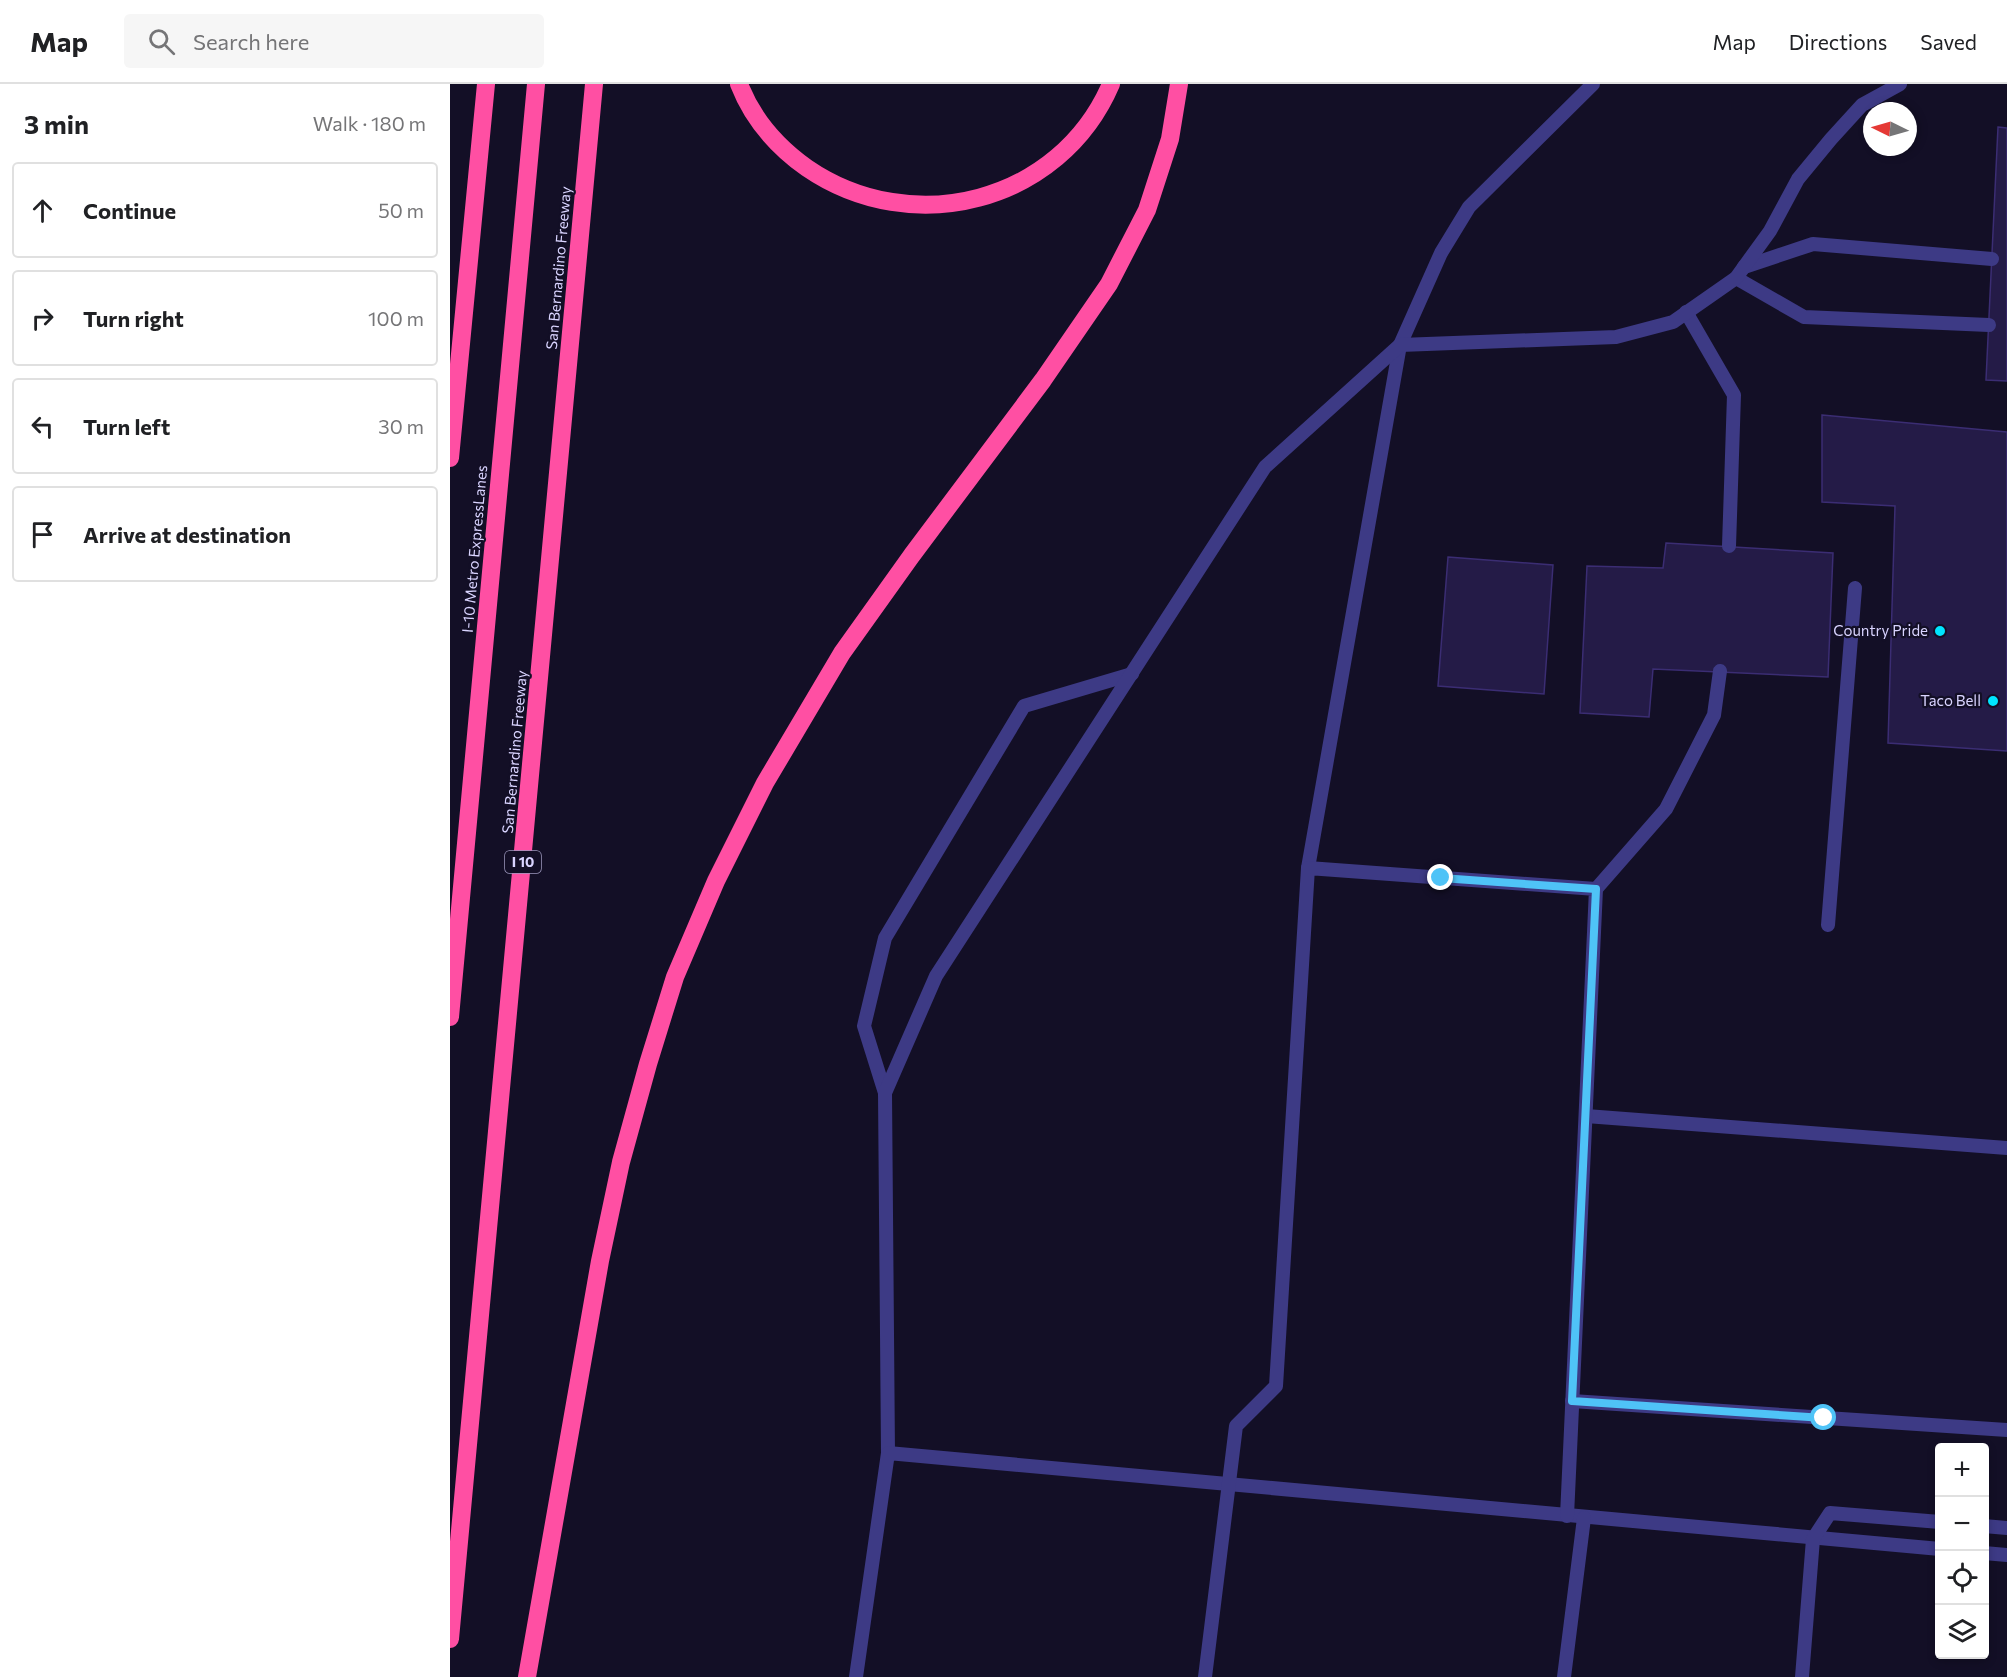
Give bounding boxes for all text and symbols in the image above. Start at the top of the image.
search box [124,14,544,68]
text: Map [30,24,88,58]
icon: search [145,25,178,58]
text: Search here [193,28,309,55]
text: Map [1713,29,1756,54]
text: Directions [1789,29,1887,54]
text: Saved [1920,29,1977,54]
north arrow [1863,102,1917,156]
text: 3 min [24,108,89,139]
text: Walk · 180 m [313,111,426,135]
street label: San Bernardino Freeway [542,185,574,350]
icon: ahead [26,194,59,227]
text: Continue [83,197,176,224]
text: 50 m [378,198,424,222]
icon: right [26,302,59,335]
text: Turn right [83,305,184,332]
text: 100 m [368,306,424,330]
icon: left [26,410,59,443]
text: Turn left [83,413,170,440]
text: 30 m [378,414,424,438]
street label: I-10 Metro ExpressLanes [458,464,490,634]
icon: arrive [26,518,59,551]
text: Arrive at destination [83,521,291,548]
place label: Country Pride [1833,621,1928,639]
marker: Country Pride [1933,624,1947,638]
street label: San Bernardino Freeway [498,669,530,834]
place label: Taco Bell [1920,691,1981,709]
marker: Taco Bell [1986,694,2000,708]
road number: I 10 [505,851,541,873]
route end [1427,864,1453,890]
route start [1810,1404,1836,1430]
map controls [1935,1443,1989,1659]
button: + [1935,1443,1989,1497]
button: − [1935,1497,1989,1551]
button: locate [1935,1551,1989,1605]
button: layers [1935,1605,1989,1659]

